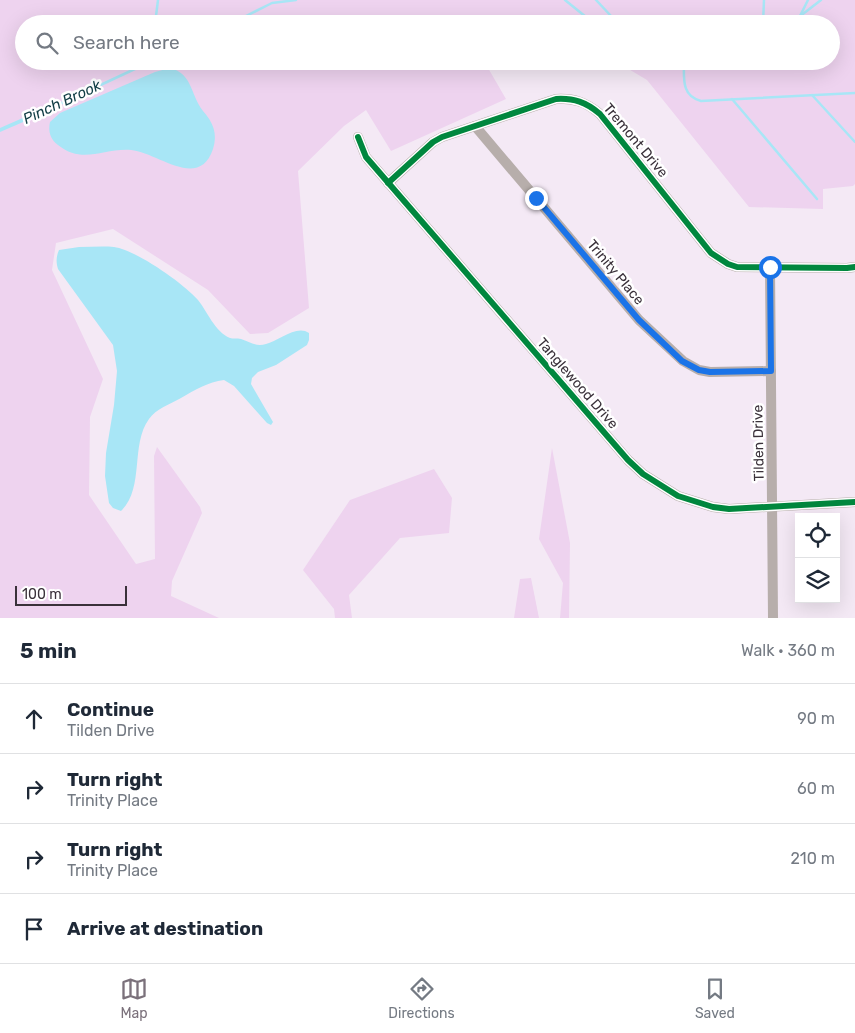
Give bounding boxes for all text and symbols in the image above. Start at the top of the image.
search box [15,15,840,70]
icon: search [33,29,61,57]
text: Search here [73,31,180,54]
water label: Pinch Brook [20,76,104,128]
street label: Tremont Drive [600,100,672,181]
route end [525,187,548,210]
street label: Trinity Place [584,236,648,308]
route start [759,256,782,279]
street label: Tanglewood Drive [533,334,622,432]
street label: Tilden Drive [749,404,768,481]
map controls [795,513,840,603]
button: locate [795,513,840,558]
button: layers [795,558,840,603]
scale bar [15,583,128,606]
text: 100 m [22,586,62,603]
text: 5 min [20,638,77,663]
text: Walk · 360 m [741,641,835,660]
text: Continue [67,698,154,721]
icon: ahead [20,705,48,733]
text: 90 m [797,709,835,728]
text: Tilden Drive [67,721,155,740]
text: Turn right [67,768,162,791]
icon: right [20,775,48,803]
text: 60 m [797,779,835,798]
text: Trinity Place [67,791,158,810]
text: Turn right [67,838,162,861]
icon: right [20,845,48,873]
text: 210 m [790,849,835,868]
text: Trinity Place [67,861,158,880]
icon: arrive [20,915,48,943]
text: Arrive at destination [67,917,263,940]
tab: Map [120,975,148,1022]
tab: Directions [388,975,455,1022]
tab: Saved [695,975,735,1022]

